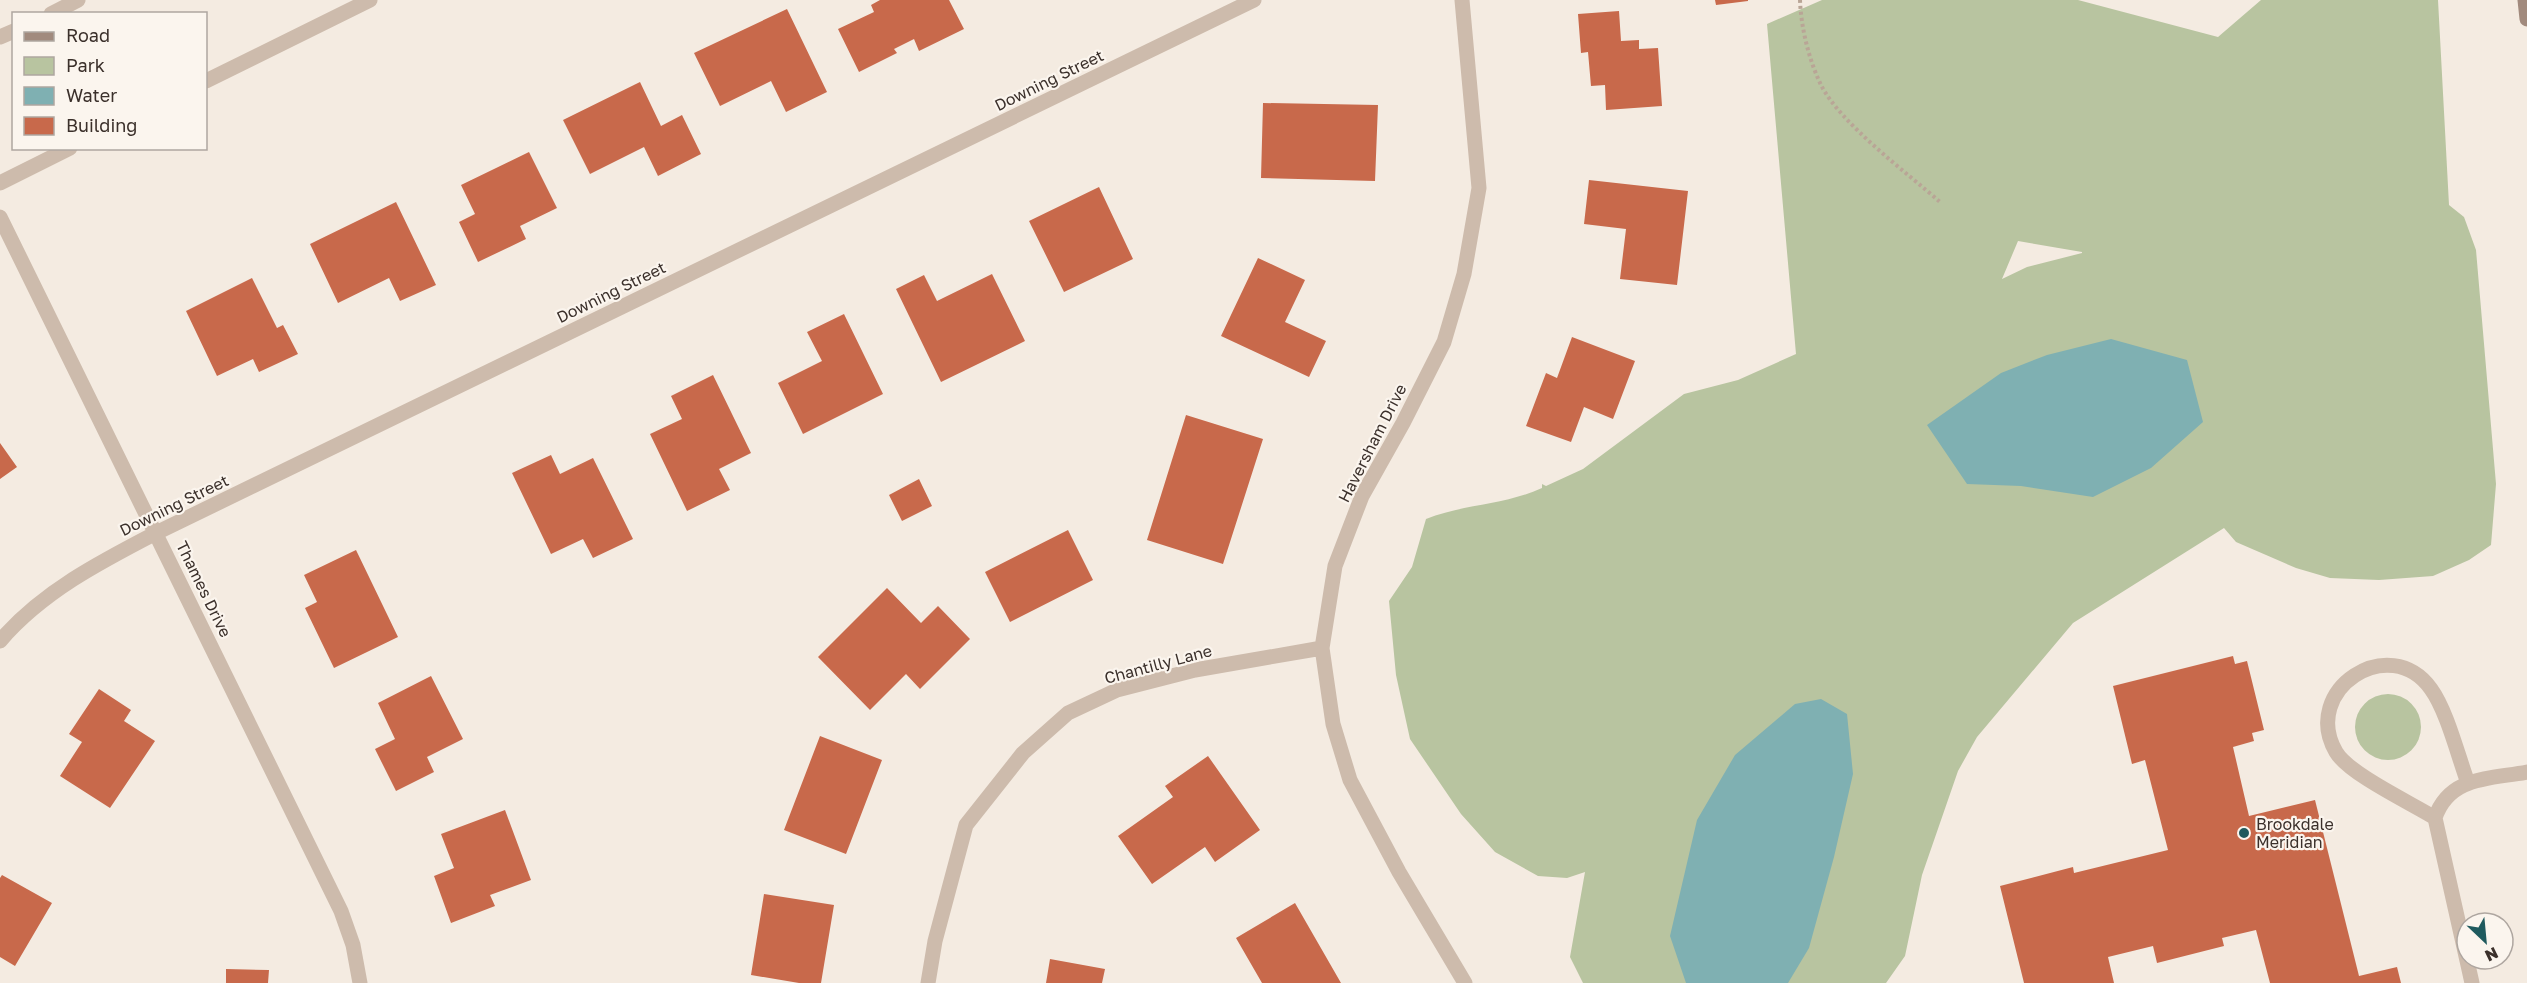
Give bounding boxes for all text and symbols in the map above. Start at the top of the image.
legend [12,12,207,150]
text: Road [66,24,110,46]
street label: Downing Street [991,45,1107,115]
text: Park [66,54,105,76]
text: Water [66,84,117,106]
text: Building [66,114,137,136]
street label: Downing Street [553,257,669,327]
street label: Haversham Drive [1334,380,1410,506]
street label: Downing Street [116,470,232,540]
street label: Thames Drive [172,538,236,640]
street label: Chantilly Lane [1102,640,1214,688]
place label: Brookdale Meridian [2256,814,2334,852]
marker: Brookdale Meridian [2237,826,2251,840]
north arrow [2455,911,2515,971]
text: N [2482,943,2501,966]

